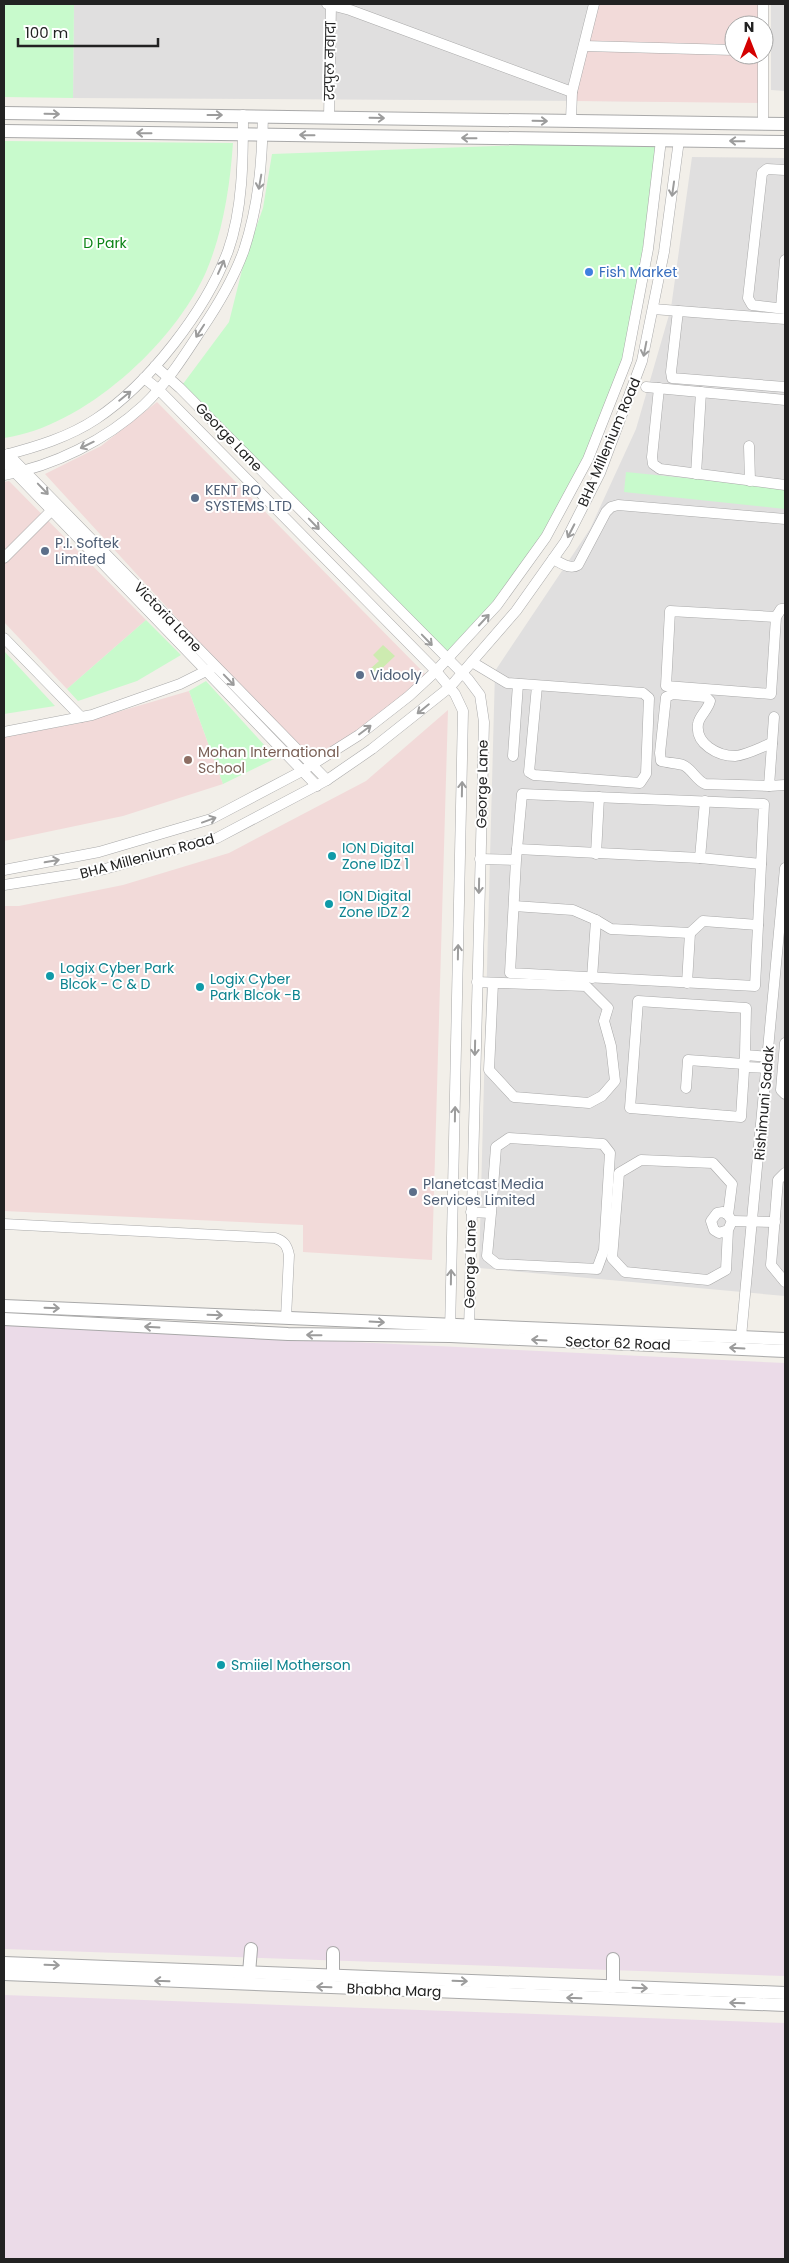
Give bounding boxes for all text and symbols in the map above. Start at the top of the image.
scale bar [18,15,158,47]
north arrow [724,15,774,65]
text: N [744,17,754,37]
street label: रदपुल नवादा [319,21,341,102]
text: 100 m [25,22,68,43]
one-way arrow [44,109,60,119]
one-way arrow [206,110,223,120]
one-way arrow [369,113,385,123]
one-way arrow [532,116,548,126]
one-way arrow [136,128,152,138]
one-way arrow [299,131,315,140]
one-way arrow [461,133,477,142]
one-way arrow [729,136,745,146]
one-way arrow [254,173,264,189]
one-way arrow [668,180,678,196]
park label: D Park [83,233,128,253]
one-way arrow [217,260,226,275]
place label: Fish Market [599,262,677,282]
marker: Fish Market [583,266,595,278]
one-way arrow [195,324,205,338]
one-way arrow [640,340,649,356]
street label: BHA Millenium Road [573,374,645,510]
one-way arrow [118,391,131,402]
street label: George Lane [191,398,267,476]
one-way arrow [80,441,95,450]
place label: KENT RO SYSTEMS LTD [205,480,292,516]
one-way arrow [36,482,48,494]
marker: KENT RO SYSTEMS LTD [189,492,201,504]
one-way arrow [307,518,320,530]
one-way arrow [566,523,575,538]
place label: P.I. Softek Limited [55,533,120,569]
marker: P.I. Softek Limited [39,545,51,557]
street label: Victoria Lane [129,578,207,657]
one-way arrow [478,614,489,627]
one-way arrow [421,634,433,646]
place label: Vidooly [370,665,422,685]
marker: Vidooly [354,669,366,681]
one-way arrow [223,674,235,686]
one-way arrow [417,703,430,714]
one-way arrow [358,725,371,736]
street label: George Lane [471,739,493,829]
place label: Mohan International School [198,742,339,778]
marker: Mohan International School [182,754,194,766]
one-way arrow [457,781,467,798]
one-way arrow [201,814,216,823]
street label: BHA Millenium Road [78,828,216,884]
place label: ION Digital Zone IDZ 1 [342,838,414,874]
marker: ION Digital Zone IDZ 1 [326,850,338,862]
one-way arrow [43,855,59,865]
one-way arrow [475,878,484,894]
place label: ION Digital Zone IDZ 2 [339,886,411,922]
marker: ION Digital Zone IDZ 2 [323,898,335,910]
one-way arrow [454,944,463,960]
place label: Logix Cyber Park Blcok - C & D [60,958,175,994]
place label: Logix Cyber Park Blcok -B [210,969,300,1005]
marker: Logix Cyber Park Blcok - C & D [44,970,56,982]
marker: Logix Cyber Park Blcok -B [194,981,206,993]
one-way arrow [471,1040,480,1056]
street label: Rishimuni Sadak [749,1044,779,1161]
one-way arrow [450,1106,460,1122]
place label: Planetcast Media Services Limited [423,1174,544,1210]
marker: Planetcast Media Services Limited [407,1186,419,1198]
street label: George Lane [459,1219,481,1309]
one-way arrow [447,1269,456,1285]
one-way arrow [44,1304,60,1313]
one-way arrow [207,1310,223,1319]
one-way arrow [368,1317,385,1327]
one-way arrow [144,1323,160,1332]
one-way arrow [306,1330,322,1340]
street label: Sector 62 Road [565,1331,671,1355]
one-way arrow [532,1335,548,1344]
one-way arrow [729,1344,745,1353]
place label: Smiiel Motherson [231,1655,351,1675]
marker: Smiiel Motherson [215,1659,227,1671]
one-way arrow [44,1961,60,1970]
one-way arrow [154,1976,170,1986]
one-way arrow [451,1976,467,1985]
street label: Bhabha Marg [346,1978,442,2002]
one-way arrow [317,1983,333,1992]
one-way arrow [631,1983,647,1992]
one-way arrow [566,1993,582,2002]
one-way arrow [729,1998,745,2008]

